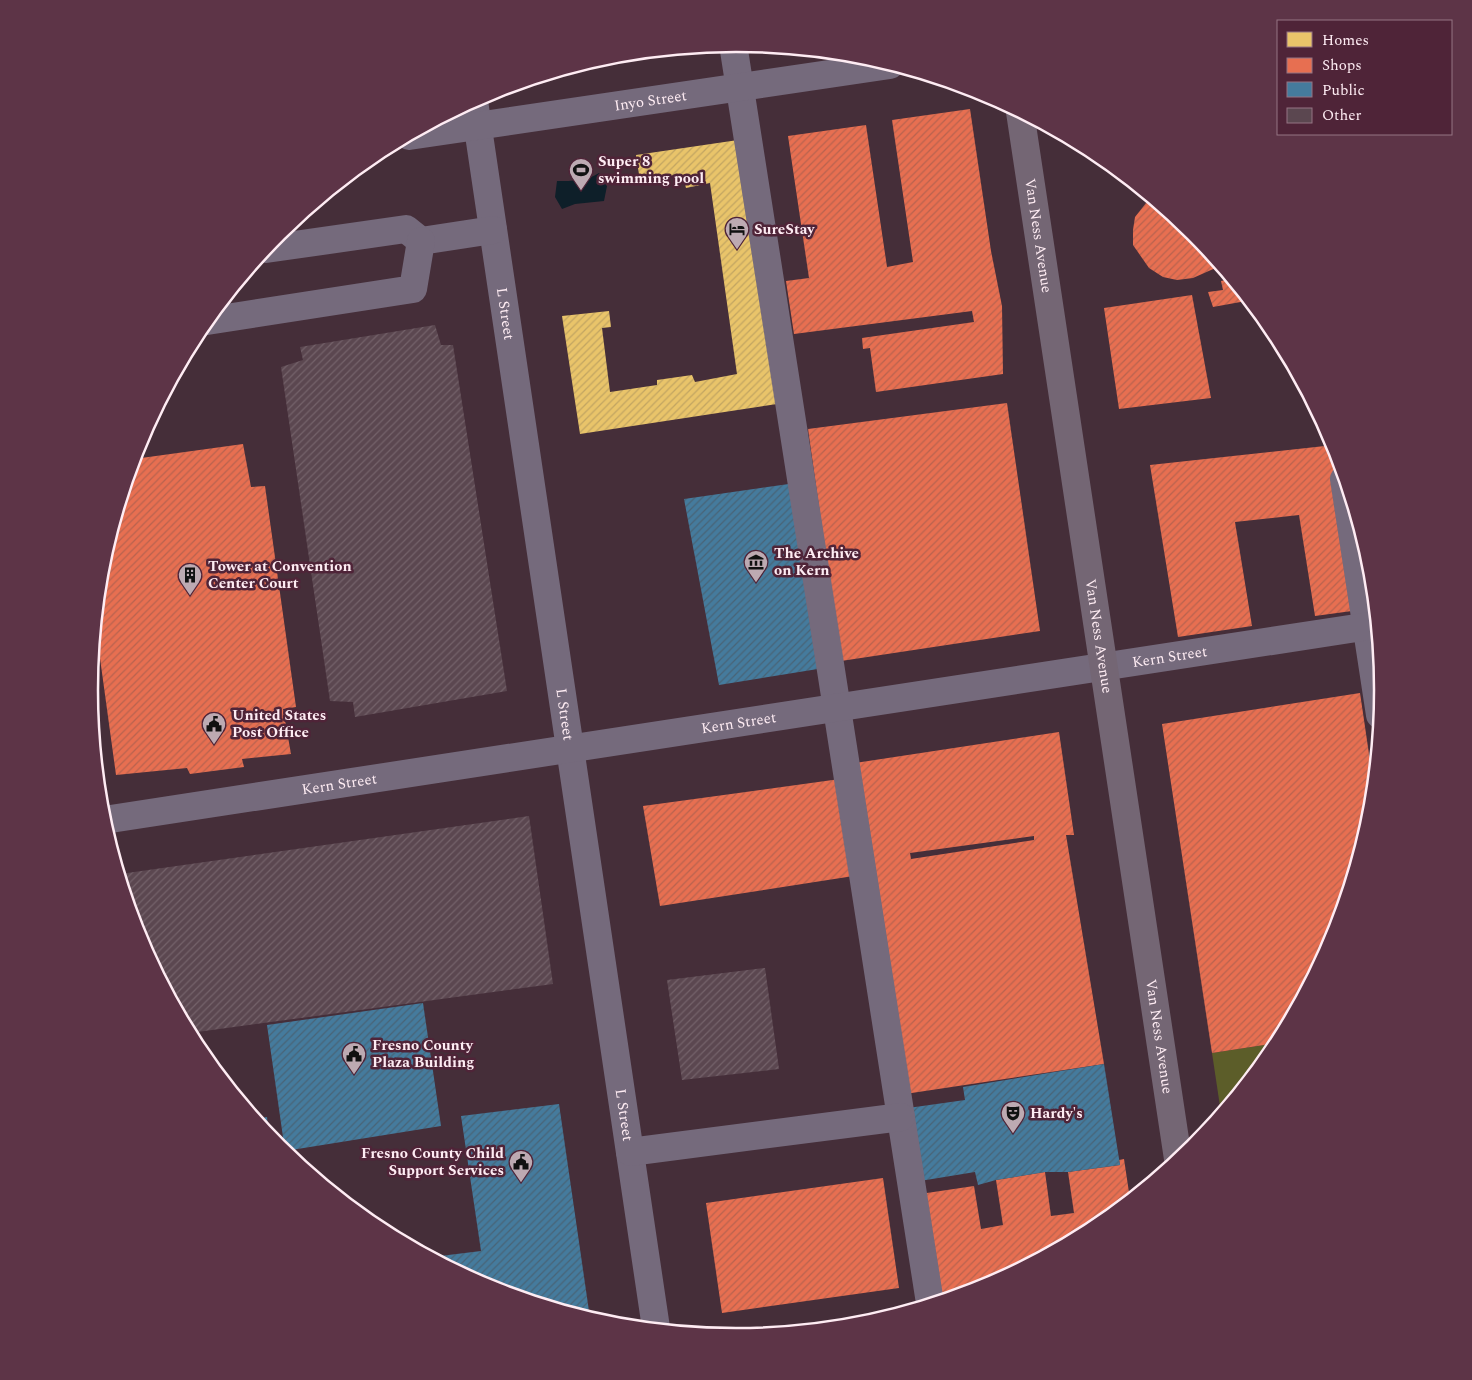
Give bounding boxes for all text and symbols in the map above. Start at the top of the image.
legend [1277,20,1452,135]
text: Homes [1322,29,1369,52]
text: Shops [1322,54,1362,77]
text: Public [1322,79,1365,102]
street label: Inyo Street [613,84,688,118]
text: Other [1322,104,1361,127]
place label: Super 8 swimming pool [598,150,704,190]
sports icon: Super 8 swimming pool [568,157,594,191]
street label: Van Ness Avenue [1018,177,1058,295]
hotel icon: SureStay [724,216,750,250]
place label: SureStay [754,218,815,241]
street label: L Street [490,286,520,341]
place label: The Archive on Kern [774,542,859,582]
museum icon: The Archive on Kern [743,549,769,583]
place label: Tower at Convention Center Court [208,555,352,595]
building icon: Tower at Convention Center Court [177,562,203,596]
street label: Van Ness Avenue [1079,577,1119,695]
street label: Kern Street [1131,640,1209,674]
street label: L Street [549,687,580,742]
place label: United States Post Office [232,704,326,744]
street label: Kern Street [700,706,778,740]
public building icon: United States Post Office [201,711,227,745]
street label: Kern Street [300,767,378,802]
street label: Van Ness Avenue [1139,978,1179,1095]
place label: Fresno County Plaza Building [372,1034,474,1074]
public building icon: Fresno County Plaza Building [341,1041,367,1075]
street label: L Street [609,1087,639,1143]
theatre icon: Hardy's [1000,1100,1026,1134]
place label: Hardy's [1030,1102,1083,1125]
place label: Fresno County Child Support Services [361,1142,504,1182]
public building icon: Fresno County Child Support Services [508,1149,534,1183]

